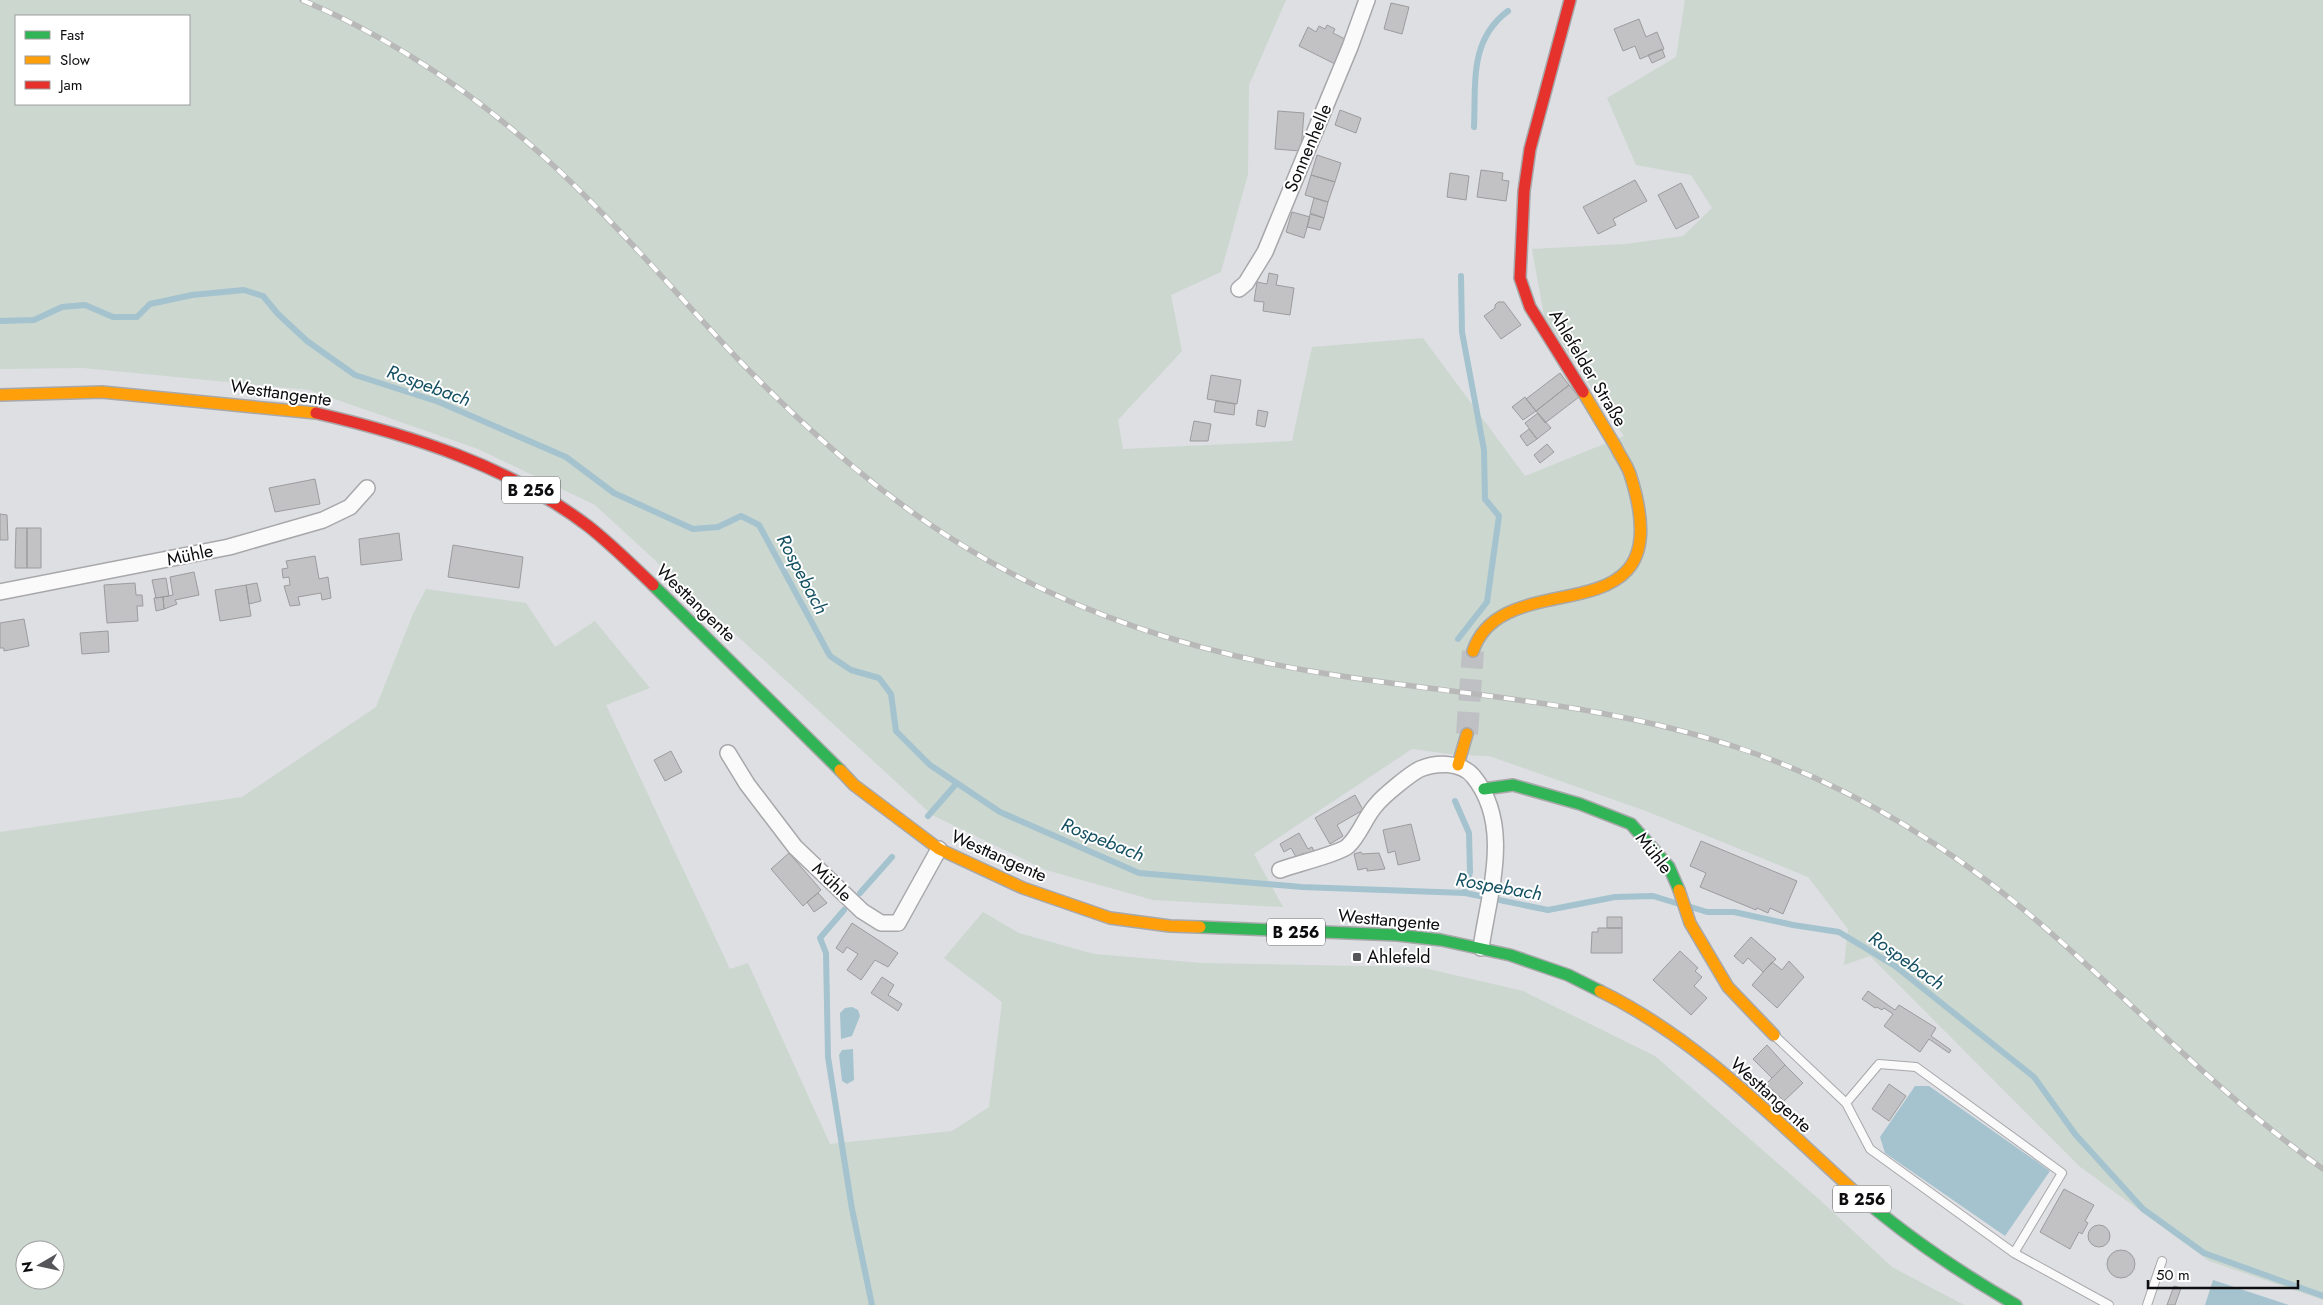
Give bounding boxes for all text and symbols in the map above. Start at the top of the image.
legend [15,15,190,105]
text: Fast [60,24,84,46]
text: Slow [60,49,91,71]
text: Jam [58,74,83,96]
street label: Sonnenhelle [1278,100,1338,196]
street label: Ahlefelder Straße [1543,304,1633,432]
water label: Rospebach [383,358,474,413]
street label: Westtangente [229,373,333,413]
road number: B 256 [502,476,560,504]
water label: Rospebach [770,529,835,619]
street label: Mühle [164,537,216,573]
street label: Westtangente [650,558,742,648]
water label: Rospebach [1057,811,1148,868]
street label: Westtangente [947,823,1051,889]
street label: Mühle [1629,827,1679,879]
street label: Mühle [806,856,858,908]
water label: Rospebach [1454,866,1544,907]
street label: Westtangente [1337,903,1441,937]
road number: B 256 [1267,919,1325,946]
water label: Rospebach [1863,924,1950,997]
place label: Ahlefeld [1367,944,1431,970]
marker: Ahlefeld [1351,951,1363,963]
street label: Westtangente [1724,1051,1818,1139]
road number: B 256 [1833,1186,1891,1212]
north arrow [15,1240,65,1290]
scale bar [2148,1258,2298,1290]
text: N [16,1260,38,1274]
text: 50 m [2156,1264,2190,1286]

